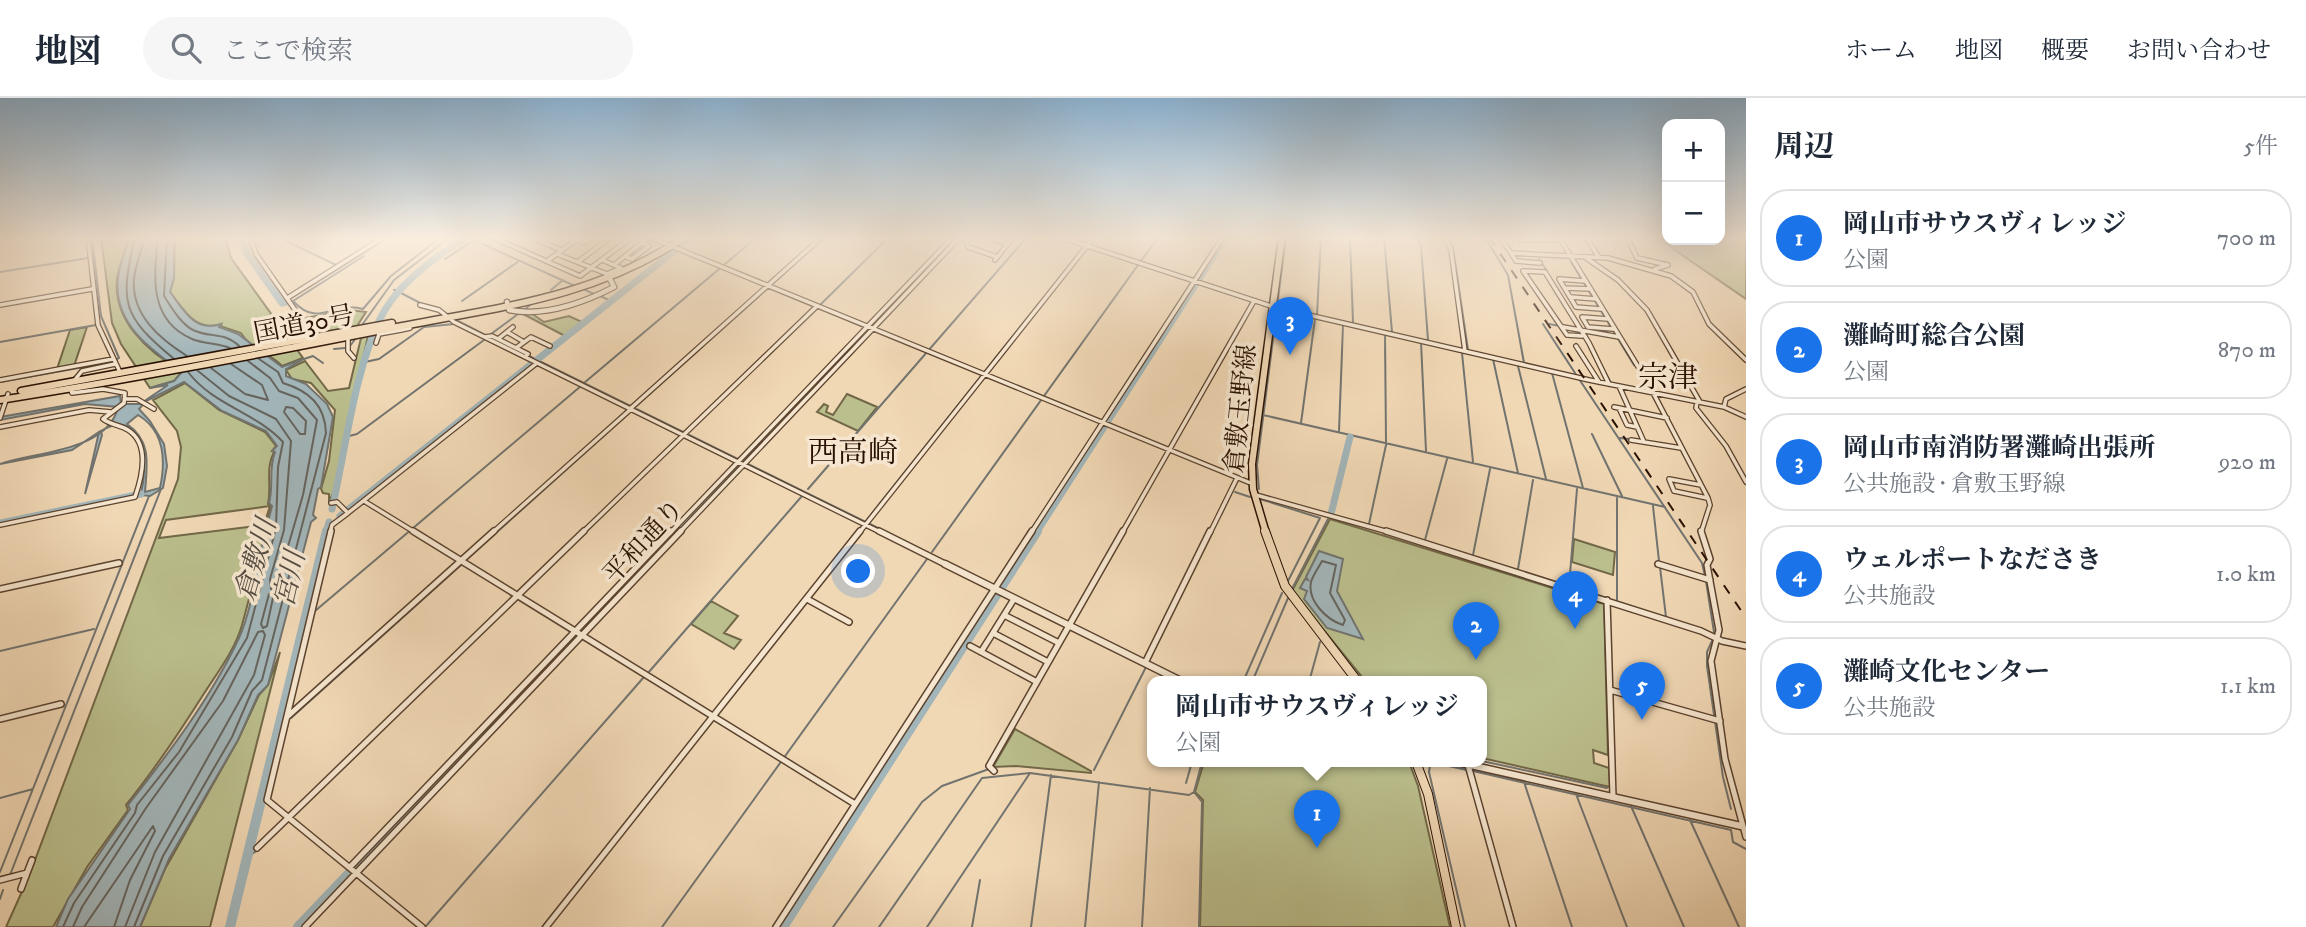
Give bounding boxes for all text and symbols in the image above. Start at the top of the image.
search box [143,17,633,80]
icon: search [167,29,205,67]
text: 地図 [35,32,101,73]
text: ここで検索 [223,35,353,68]
text: ホーム [1845,36,1917,66]
text: 地図 [1955,36,2003,66]
text: 概要 [2041,36,2089,66]
text: お問い合わせ [2127,36,2271,66]
map controls [1662,119,1725,245]
button: + [1662,119,1725,182]
text: 周辺 [1774,129,1834,166]
text: 5件 [2244,132,2278,161]
button: − [1662,182,1725,245]
text: 岡山市サウスヴィレッジ [1843,208,2126,241]
text: 1 [1795,224,1803,253]
text: 700 m [2217,224,2276,253]
text: 公園 [1843,246,1889,275]
pin: 3 [1267,297,1313,355]
street label: 国道30号 [251,299,357,351]
text: 灘崎町総合公園 [1843,320,2025,353]
text: 2 [1793,336,1805,365]
text: 870 m [2218,336,2276,365]
street label: 倉敷玉野線 [1218,343,1264,475]
text: 公園 [1843,358,1889,387]
district label: 宗津 [1638,360,1698,397]
text: 岡山市南消防署灘崎出張所 [1843,432,2155,465]
district label: 西高崎 [808,435,898,472]
text: 3 [1795,448,1803,477]
text: 920 m [2219,448,2276,477]
text: 公共施設 · 倉敷玉野線 [1843,470,2065,499]
street label: 平和通り [596,493,692,591]
water label: 倉敷川 [228,512,285,605]
text: ウェルポートなださき [1843,544,2102,577]
water label: 宮川 [267,545,314,610]
your location [841,554,875,588]
text: 4 [1792,560,1806,589]
text: 1.0 km [2216,560,2276,589]
pin: 4 [1552,571,1598,629]
text: 公共施設 [1843,582,1935,611]
pin: 2 [1453,602,1499,660]
text: 灘崎文化センター [1843,656,2050,689]
pin: 5 [1619,662,1665,720]
text: 5 [1793,672,1805,701]
text: 1.1 km [2220,672,2276,701]
popup [1147,676,1487,767]
text: 岡山市サウスヴィレッジ [1175,691,1459,724]
text: 公共施設 [1843,694,1935,723]
text: 公園 [1175,729,1221,758]
pin: 1 [1294,790,1340,848]

